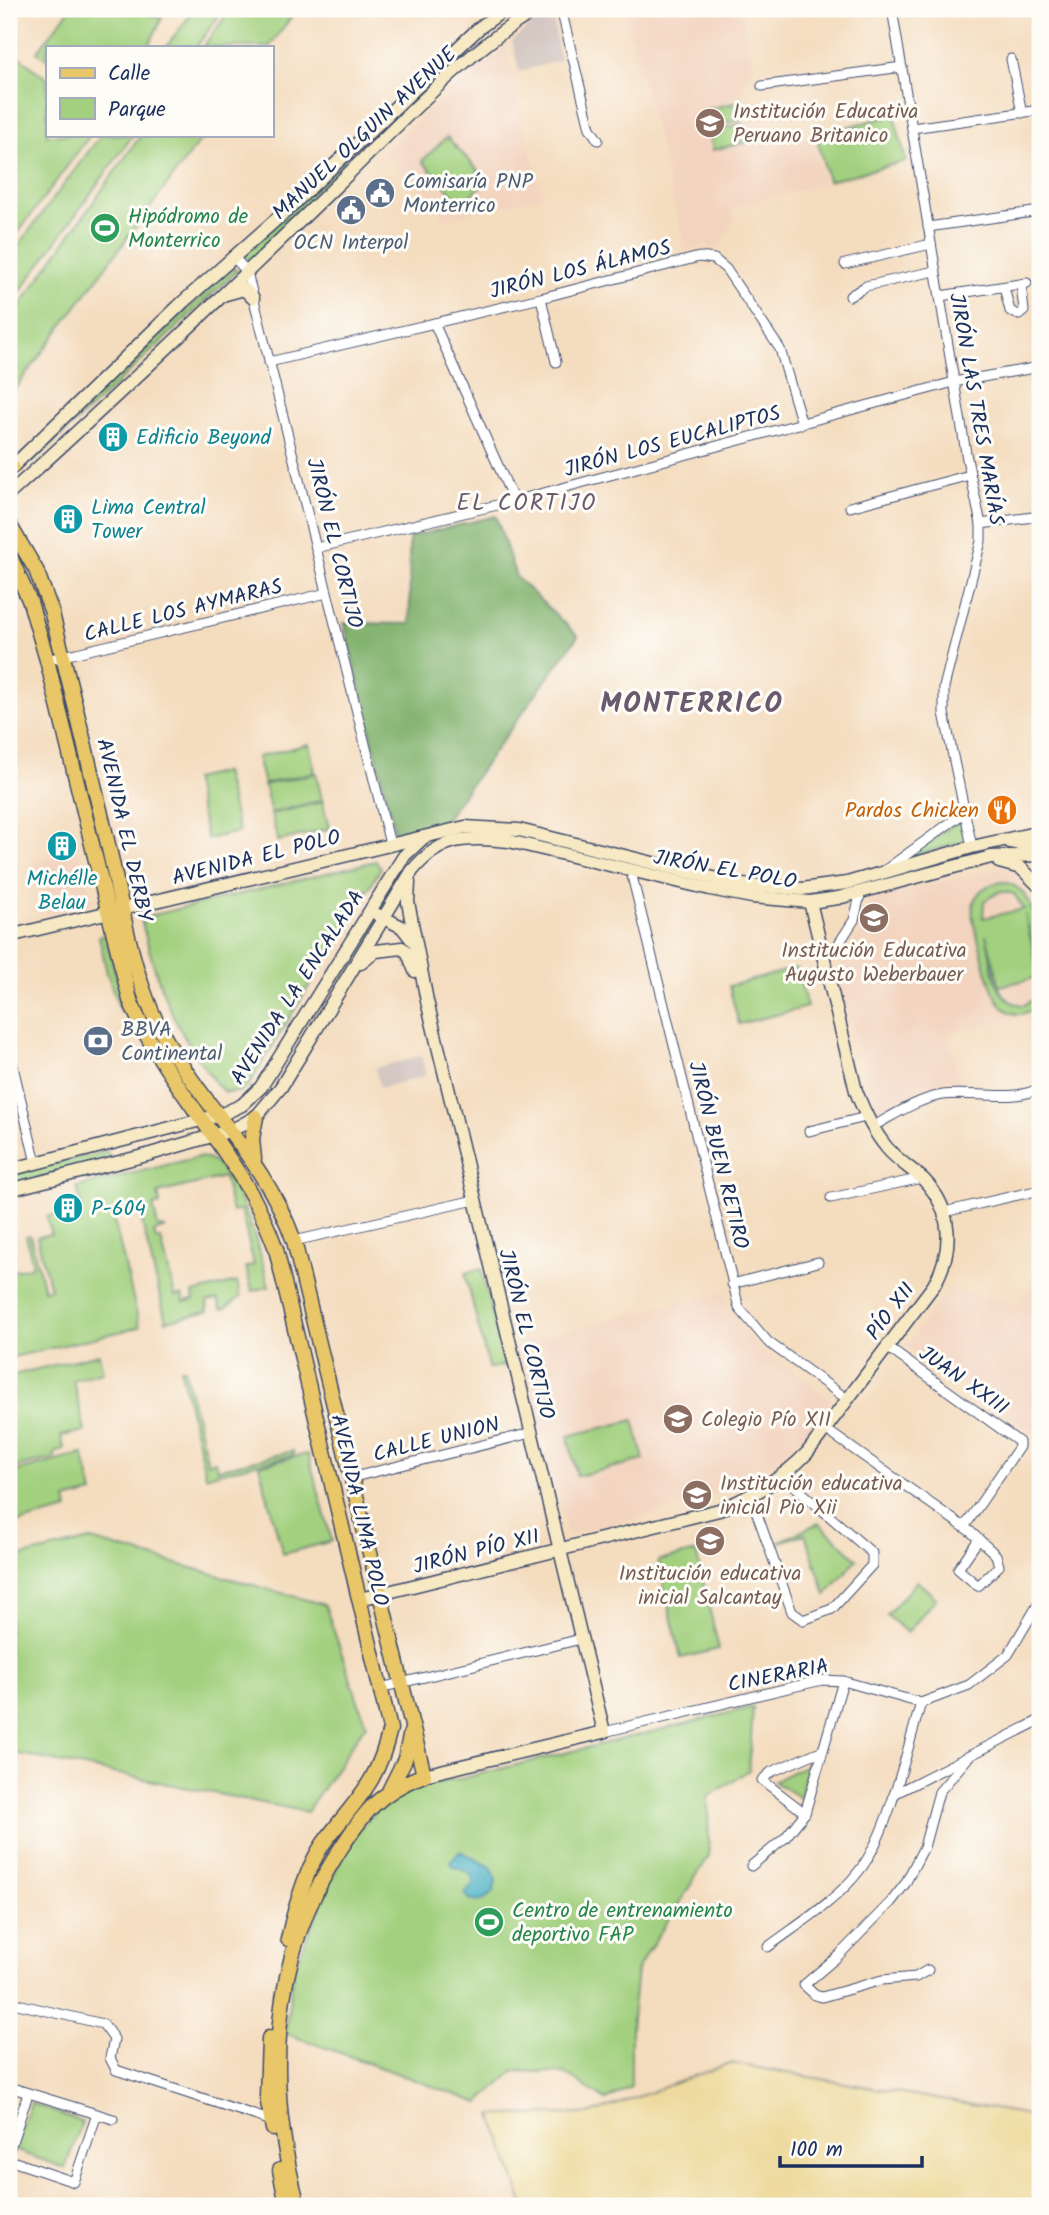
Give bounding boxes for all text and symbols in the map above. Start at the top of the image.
street label: MANUEL OLGUIN AVENUE [265,39,465,229]
legend [46,46,273,136]
text: Calle [108,58,151,91]
text: Parque [108,94,166,127]
place label: Institución Educativa Peruano Britanico [733,96,918,153]
school or university icon: Institución Educativa Peruano Britanico [693,106,727,140]
place label: Comisaría PNP Monterrico [403,166,533,223]
public building icon: Comisaría PNP Monterrico [363,176,397,210]
public building icon: OCN Interpol [334,193,368,227]
place label: Hipódromo de Monterrico [128,201,249,258]
sports icon: Hipódromo de Monterrico [88,211,122,245]
place label: OCN Interpol [293,227,409,260]
street label: JIRÓN LOS ÁLAMOS [486,232,674,309]
street label: JIRÓN LAS TRES MARÍAS [939,291,1012,528]
street label: JIRÓN LOS EUCALIPTOS [560,398,784,487]
building icon: Edificio Beyond [96,420,130,454]
place label: Edificio Beyond [136,422,272,455]
street label: JIRÓN EL CORTIJO [296,455,371,632]
district label: EL CORTIJO [457,486,597,522]
place label: Lima Central Tower [91,492,206,549]
building icon: Lima Central Tower [51,502,85,536]
street label: CALLE LOS AYMARAS [81,571,286,652]
district label: MONTERRICO [600,682,784,727]
street label: AVENIDA EL DERBY [86,735,161,926]
restaurant icon: Pardos Chicken [985,793,1019,827]
place label: Pardos Chicken [845,795,979,828]
street label: AVENIDA EL POLO [169,822,344,895]
building icon: Michélle Belau [45,829,79,863]
street label: JIRÓN EL POLO [651,842,799,899]
place label: Michélle Belau [26,863,98,920]
street label: AVENIDA LA ENCALADA [223,884,374,1092]
school or university icon: Institución Educativa Augusto Weberbauer [857,901,891,935]
place label: Institución Educativa Augusto Weberbauer [781,935,967,992]
place label: BBVA Continental [121,1014,222,1071]
bank icon: BBVA Continental [81,1024,115,1058]
street label: JIRÓN BUEN RETIRO [678,1058,757,1253]
building icon: P-604 [51,1191,85,1225]
place label: P-604 [91,1193,146,1226]
street label: JIRÓN EL CORTIJO [488,1246,563,1423]
street label: PÍO XII [858,1276,924,1348]
street label: JUAN XXIII [911,1338,1015,1424]
school or university icon: Colegio Pío XII [661,1402,695,1436]
place label: Colegio Pío XII [701,1404,831,1437]
street label: CALLE UNION [370,1409,503,1472]
street label: AVENIDA LIMA POLO [320,1411,397,1610]
place label: Institución educativa inicial Pio Xii [720,1468,903,1525]
school or university icon: Institución educativa inicial Pio Xii [680,1478,714,1512]
street label: JIRÓN PÍO XII [410,1521,543,1584]
school or university icon: Institución educativa inicial Salcantay [693,1524,727,1558]
place label: Institución educativa inicial Salcantay [619,1558,801,1615]
street label: CINERARIA [725,1651,832,1702]
place label: Centro de entrenamiento deportivo FAP [512,1895,733,1952]
sports icon: Centro de entrenamiento deportivo FAP [472,1905,506,1939]
scale bar [780,2124,921,2168]
text: 100 m [790,2134,843,2167]

